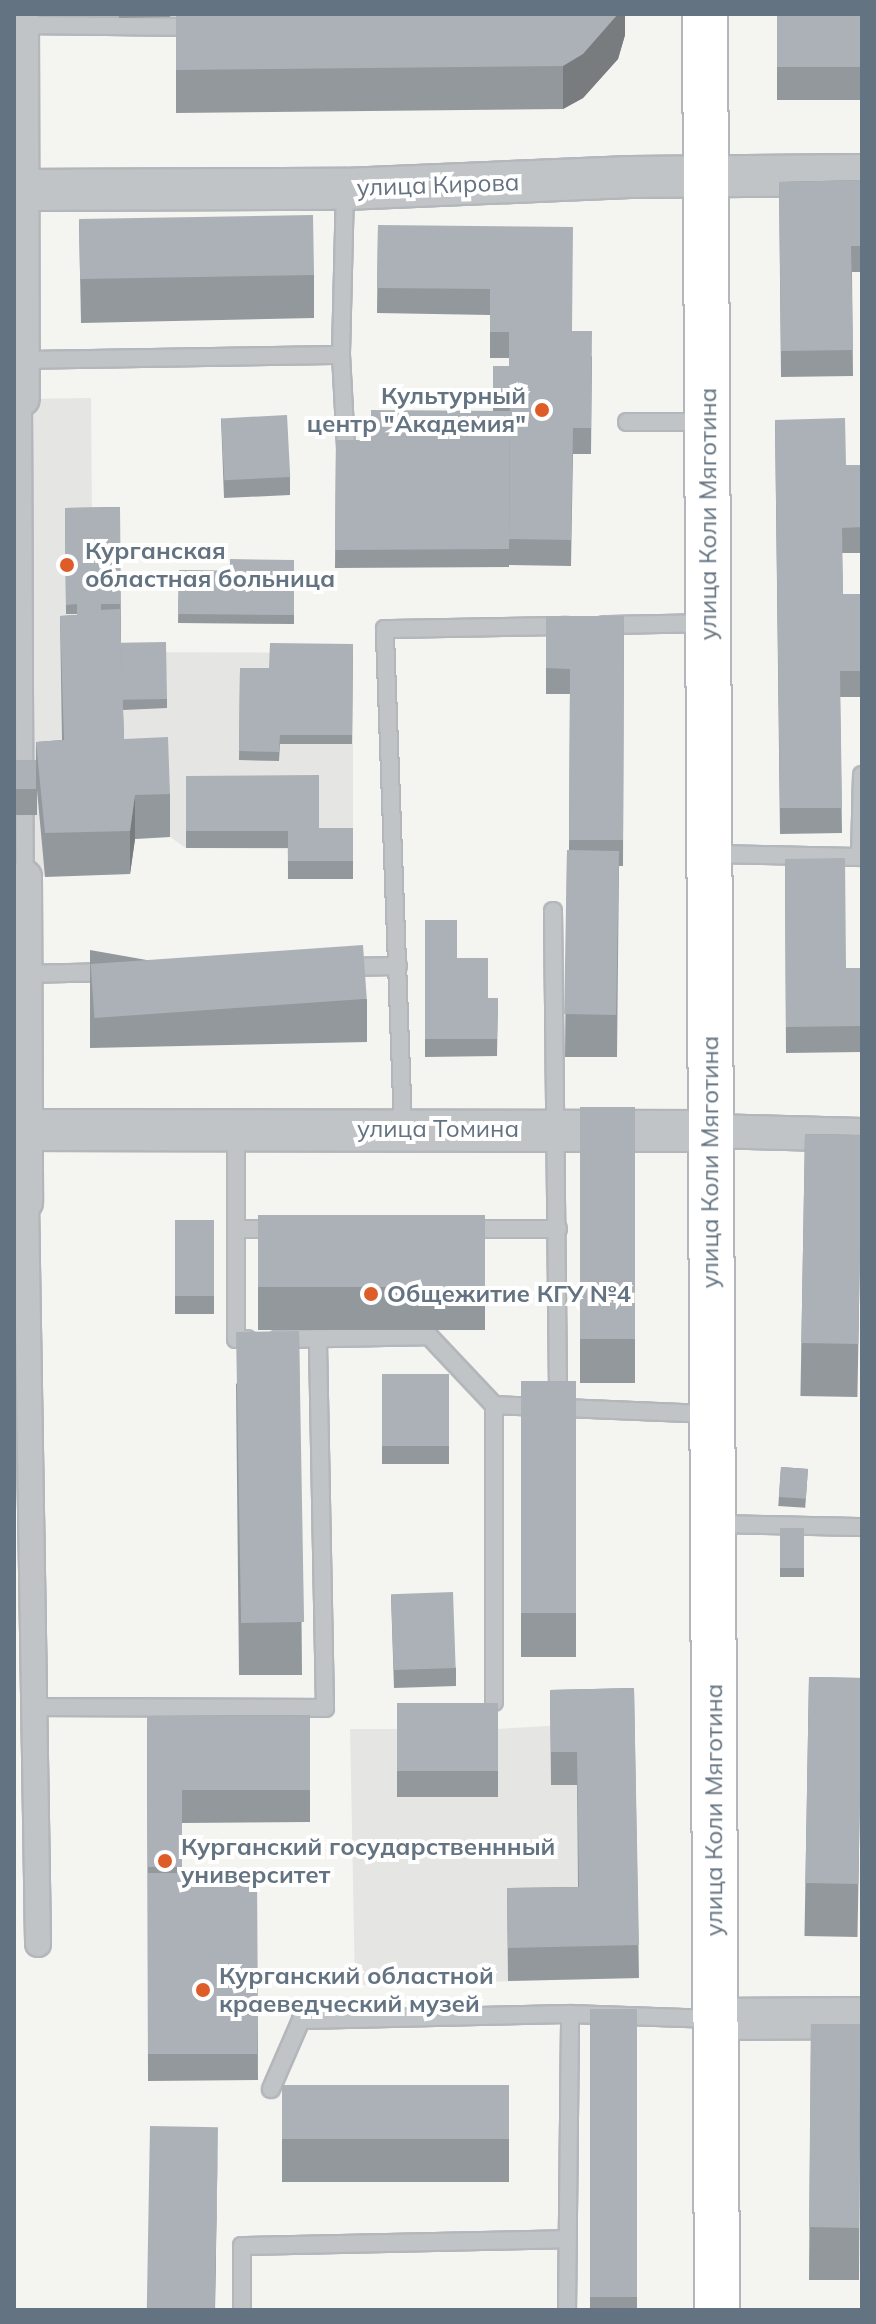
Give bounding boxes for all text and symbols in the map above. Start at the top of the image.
street label: улица Кирова [356,168,520,202]
place label: Культурный центр "Академия" [307,382,526,438]
street label: улица Коли Мяготина [694,388,722,640]
marker: Культурный центр "Академия" [533,401,551,419]
place label: Курганская областная больница [85,537,335,593]
marker: Курганская областная больница [56,554,78,576]
street label: улица Коли Мяготина [696,1036,724,1288]
street label: улица Томина [357,1115,519,1143]
place label: Общежитие КГУ №4 [387,1280,631,1308]
marker: Общежитие КГУ №4 [362,1285,380,1303]
street label: улица Коли Мяготина [700,1684,728,1936]
place label: Курганский государственнный университет [181,1833,555,1889]
marker: Курганский государственнный университет [156,1852,174,1870]
place label: Курганский областной краеведческий музей [219,1962,494,2018]
marker: Курганский областной краеведческий музей [194,1981,212,1999]

